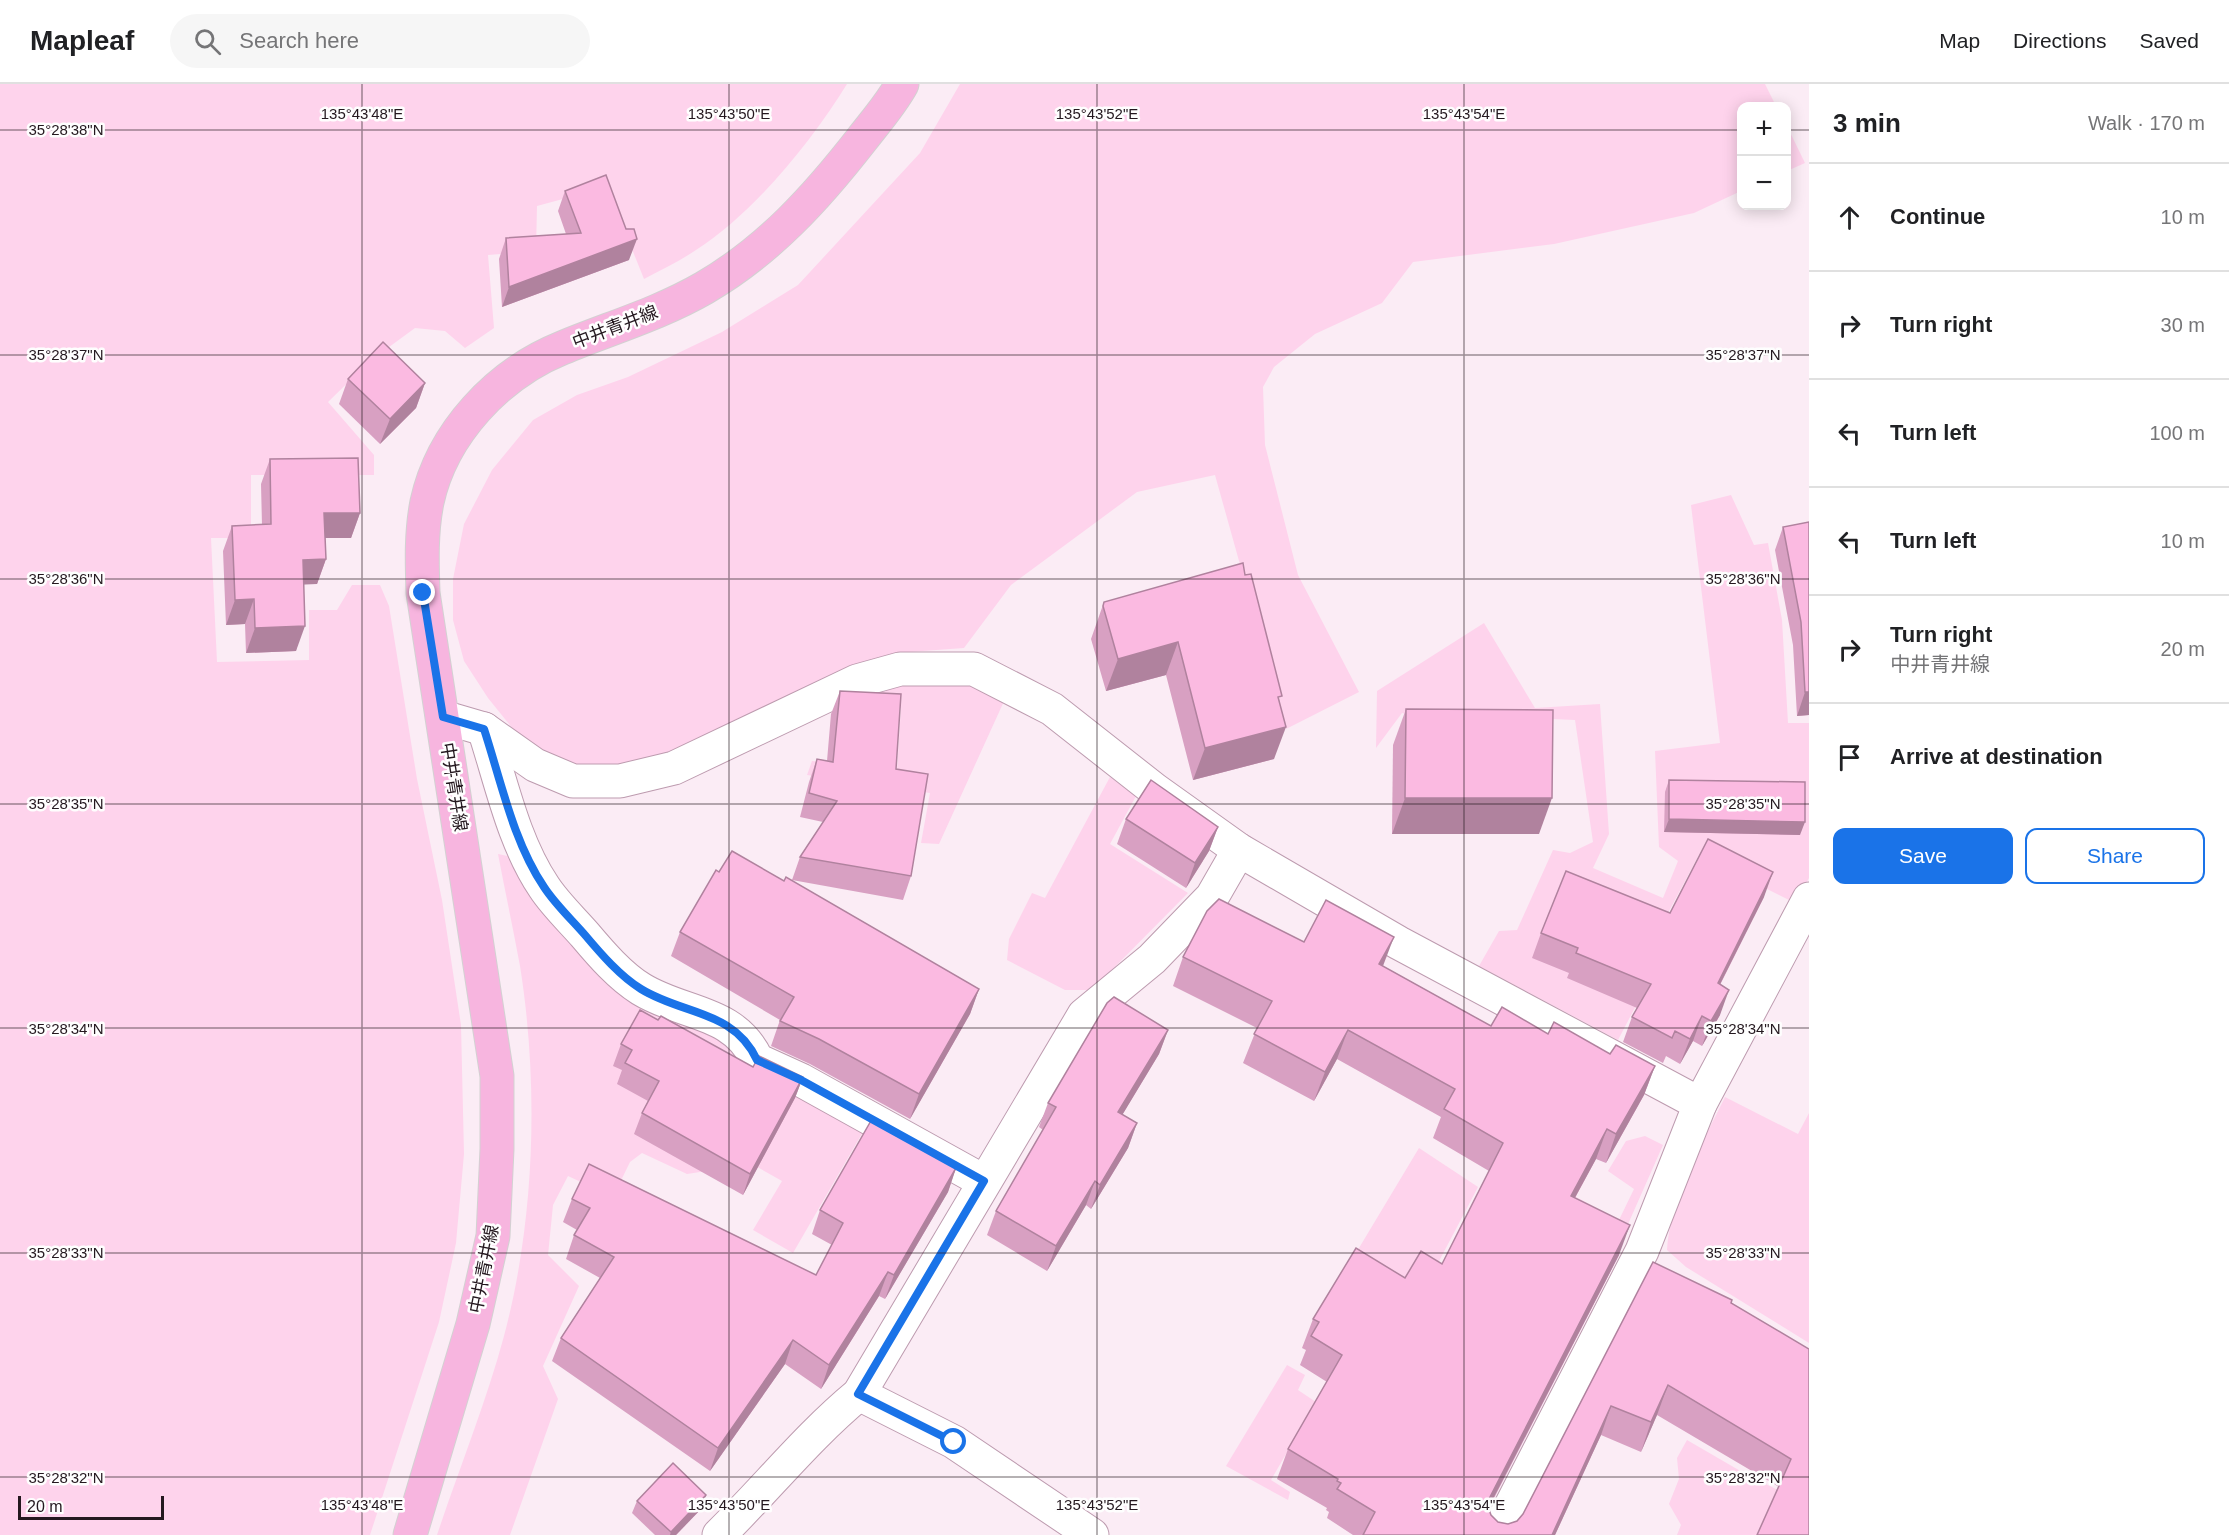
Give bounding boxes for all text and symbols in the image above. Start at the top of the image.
search box [170,14,590,68]
text: Mapleaf [30,25,134,56]
icon: search [191,25,224,58]
text: Search here [239,28,359,53]
text: Map [1939,29,1980,52]
text: Directions [2013,29,2106,52]
text: Saved [2139,29,2199,52]
map controls [1737,102,1791,210]
button: + [1737,102,1791,156]
text: 135°43'48"E [321,105,403,122]
text: 135°43'50"E [688,105,770,122]
text: 135°43'52"E [1056,105,1138,122]
text: 135°43'54"E [1423,105,1505,122]
text: 3 min [1833,108,1901,138]
text: Walk · 170 m [2088,112,2205,134]
text: 35°28'38"N [28,121,104,138]
button: − [1737,156,1791,210]
icon: ahead [1833,201,1866,234]
text: Continue [1890,204,1985,229]
text: 10 m [2161,206,2205,228]
street label: 中井青井線 [569,302,661,352]
icon: right [1833,309,1866,342]
text: Turn right [1890,312,1992,337]
text: 30 m [2161,314,2205,336]
text: 35°28'37"N [28,346,104,363]
text: 35°28'37"N [1705,346,1781,363]
icon: left [1833,417,1866,450]
text: Turn left [1890,420,1976,445]
text: 100 m [2149,422,2205,444]
icon: left [1833,525,1866,558]
text: Turn left [1890,528,1976,553]
text: 10 m [2161,530,2205,552]
text: 35°28'36"N [28,570,104,587]
text: 35°28'36"N [1705,570,1781,587]
route end [409,579,435,605]
text: Turn right [1890,622,1992,647]
icon: right [1833,633,1866,666]
text: 20 m [2161,638,2205,660]
text: 中井青井線 [1890,653,1990,675]
street label: 中井青井線 [437,741,471,833]
icon: arrive [1833,741,1866,774]
text: Arrive at destination [1890,744,2103,769]
text: 35°28'35"N [28,795,104,812]
text: 35°28'35"N [1705,795,1781,812]
button: Save [1833,828,2013,884]
button: Share [2025,828,2205,884]
text: 35°28'34"N [28,1020,104,1037]
text: 35°28'34"N [1705,1020,1781,1037]
street label: 中井青井線 [466,1223,502,1315]
text: 35°28'33"N [28,1244,104,1261]
text: 35°28'33"N [1705,1244,1781,1261]
route start [940,1428,966,1454]
text: 35°28'32"N [28,1469,104,1486]
text: 35°28'32"N [1705,1469,1781,1486]
scale bar [18,1493,164,1520]
text: 135°43'48"E [321,1496,403,1513]
text: 135°43'50"E [688,1496,770,1513]
text: 135°43'52"E [1056,1496,1138,1513]
text: 135°43'54"E [1423,1496,1505,1513]
text: 20 m [27,1498,63,1515]

